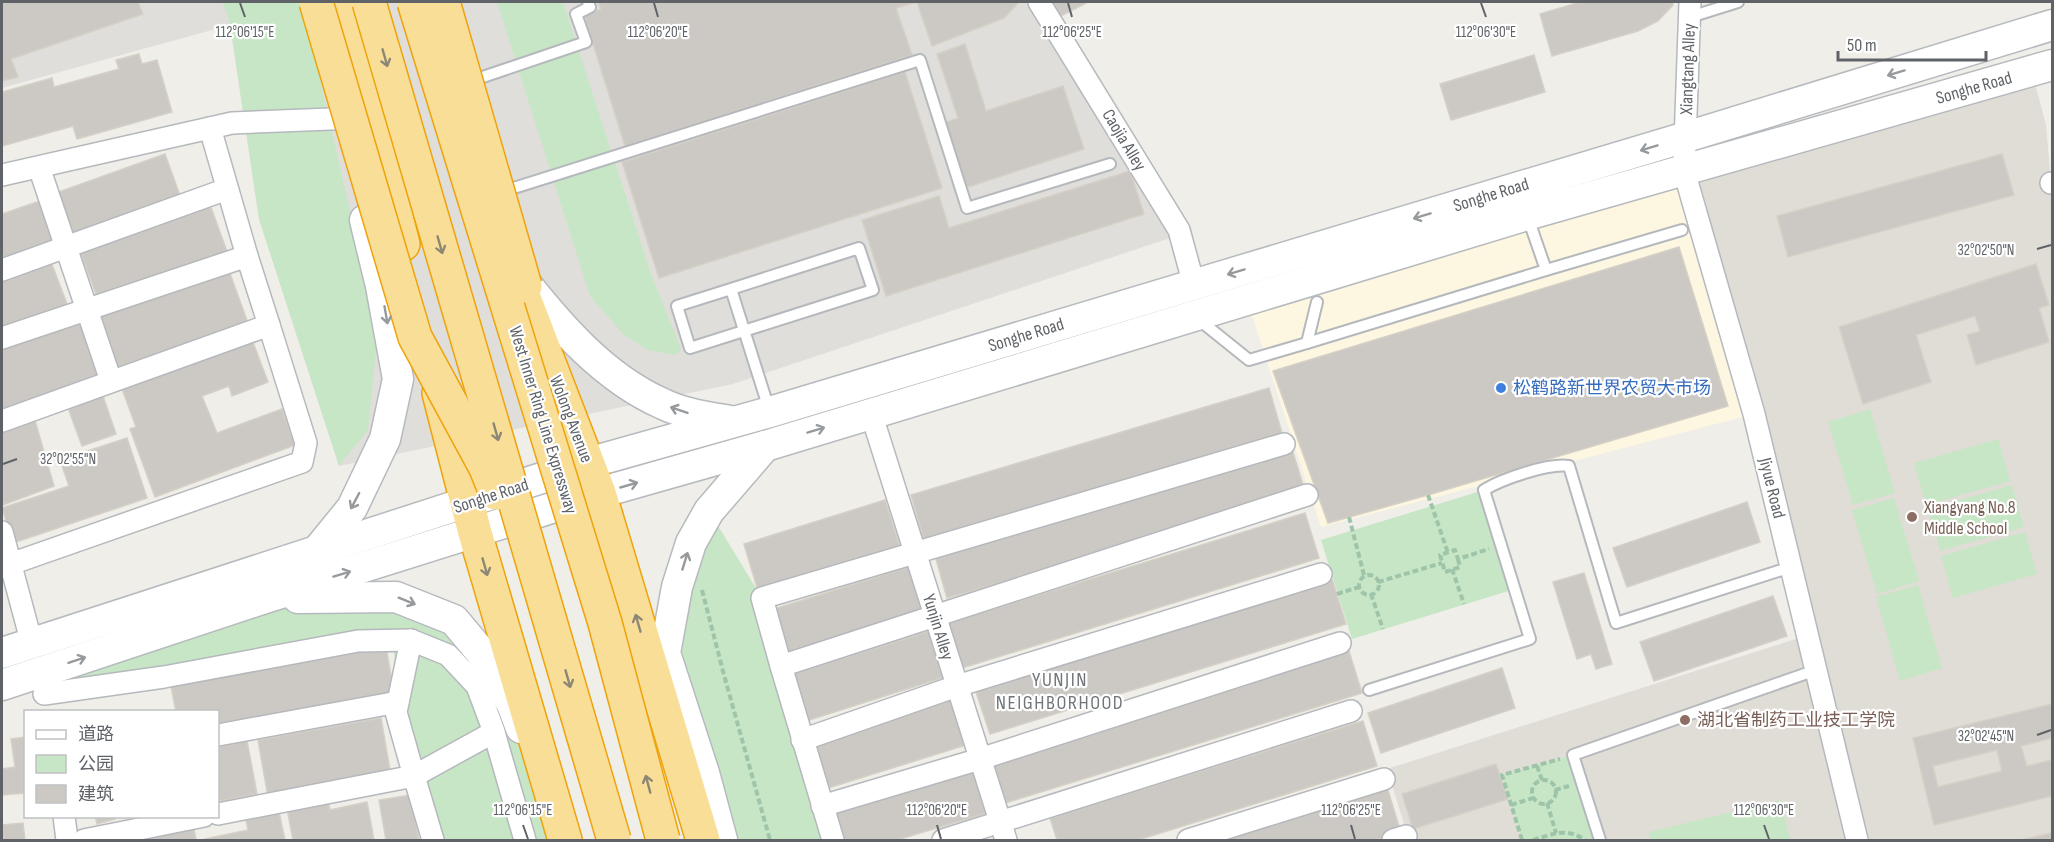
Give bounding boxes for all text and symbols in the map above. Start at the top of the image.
text: 112°06'15"E [216,23,274,42]
text: 112°06'20"E [628,23,688,42]
text: 112°06'25"E [1042,23,1102,42]
text: 112°06'30"E [1456,23,1516,42]
street label: Xiangtang Alley [1676,23,1700,116]
scale bar [1838,24,1986,62]
text: 50 m [1847,35,1877,56]
one-way arrow [380,48,391,67]
street label: Songhe Road [1934,67,2014,109]
one-way arrow [1887,68,1906,79]
street label: Caojia Alley [1098,105,1151,175]
one-way arrow [1640,143,1659,154]
street label: Songhe Road [1451,174,1531,216]
one-way arrow [1413,211,1432,222]
one-way arrow [435,235,447,254]
text: 32°02'50"N [1958,241,2014,260]
one-way arrow [1227,267,1246,278]
one-way arrow [381,305,392,325]
street label: Songhe Road [986,314,1066,356]
street label: West Inner Ring Line Expressway [504,324,582,516]
street label: Wolong Avenue [545,373,597,465]
place label: 松鹤路新世界农贸大市场 [1513,378,1711,399]
marker: 松鹤路新世界农贸大市场 [1494,381,1508,395]
one-way arrow [670,404,689,415]
one-way arrow [491,422,502,441]
one-way arrow [806,424,825,435]
text: 32°02'55"N [40,450,96,469]
street label: Jiyue Road [1754,455,1790,520]
street label: Songhe Road [451,474,531,518]
one-way arrow [619,479,638,490]
one-way arrow [348,492,360,510]
place label: Xiangyang No.8 Middle School [1923,497,2016,539]
marker: Xiangyang No.8 Middle School [1905,510,1919,524]
one-way arrow [680,552,691,571]
one-way arrow [480,557,491,576]
one-way arrow [332,568,351,579]
street label: Yunjin Alley [918,591,958,663]
one-way arrow [397,596,415,607]
one-way arrow [632,614,643,633]
one-way arrow [67,654,86,665]
district label: YUNJIN NEIGHBORHOOD [996,668,1124,715]
one-way arrow [563,669,574,688]
legend [24,710,219,818]
place label: 湖北省制药工业技工学院 [1697,710,1895,731]
marker: 湖北省制药工业技工学院 [1678,713,1692,727]
text: 道路 [78,724,114,745]
text: 32°02'45"N [1958,727,2014,746]
text: 公园 [78,754,114,775]
one-way arrow [642,775,653,794]
text: 建筑 [78,784,114,805]
text: 112°06'15"E [494,801,552,820]
text: 112°06'20"E [907,801,967,820]
text: 112°06'25"E [1321,801,1381,820]
text: 112°06'30"E [1734,801,1794,820]

